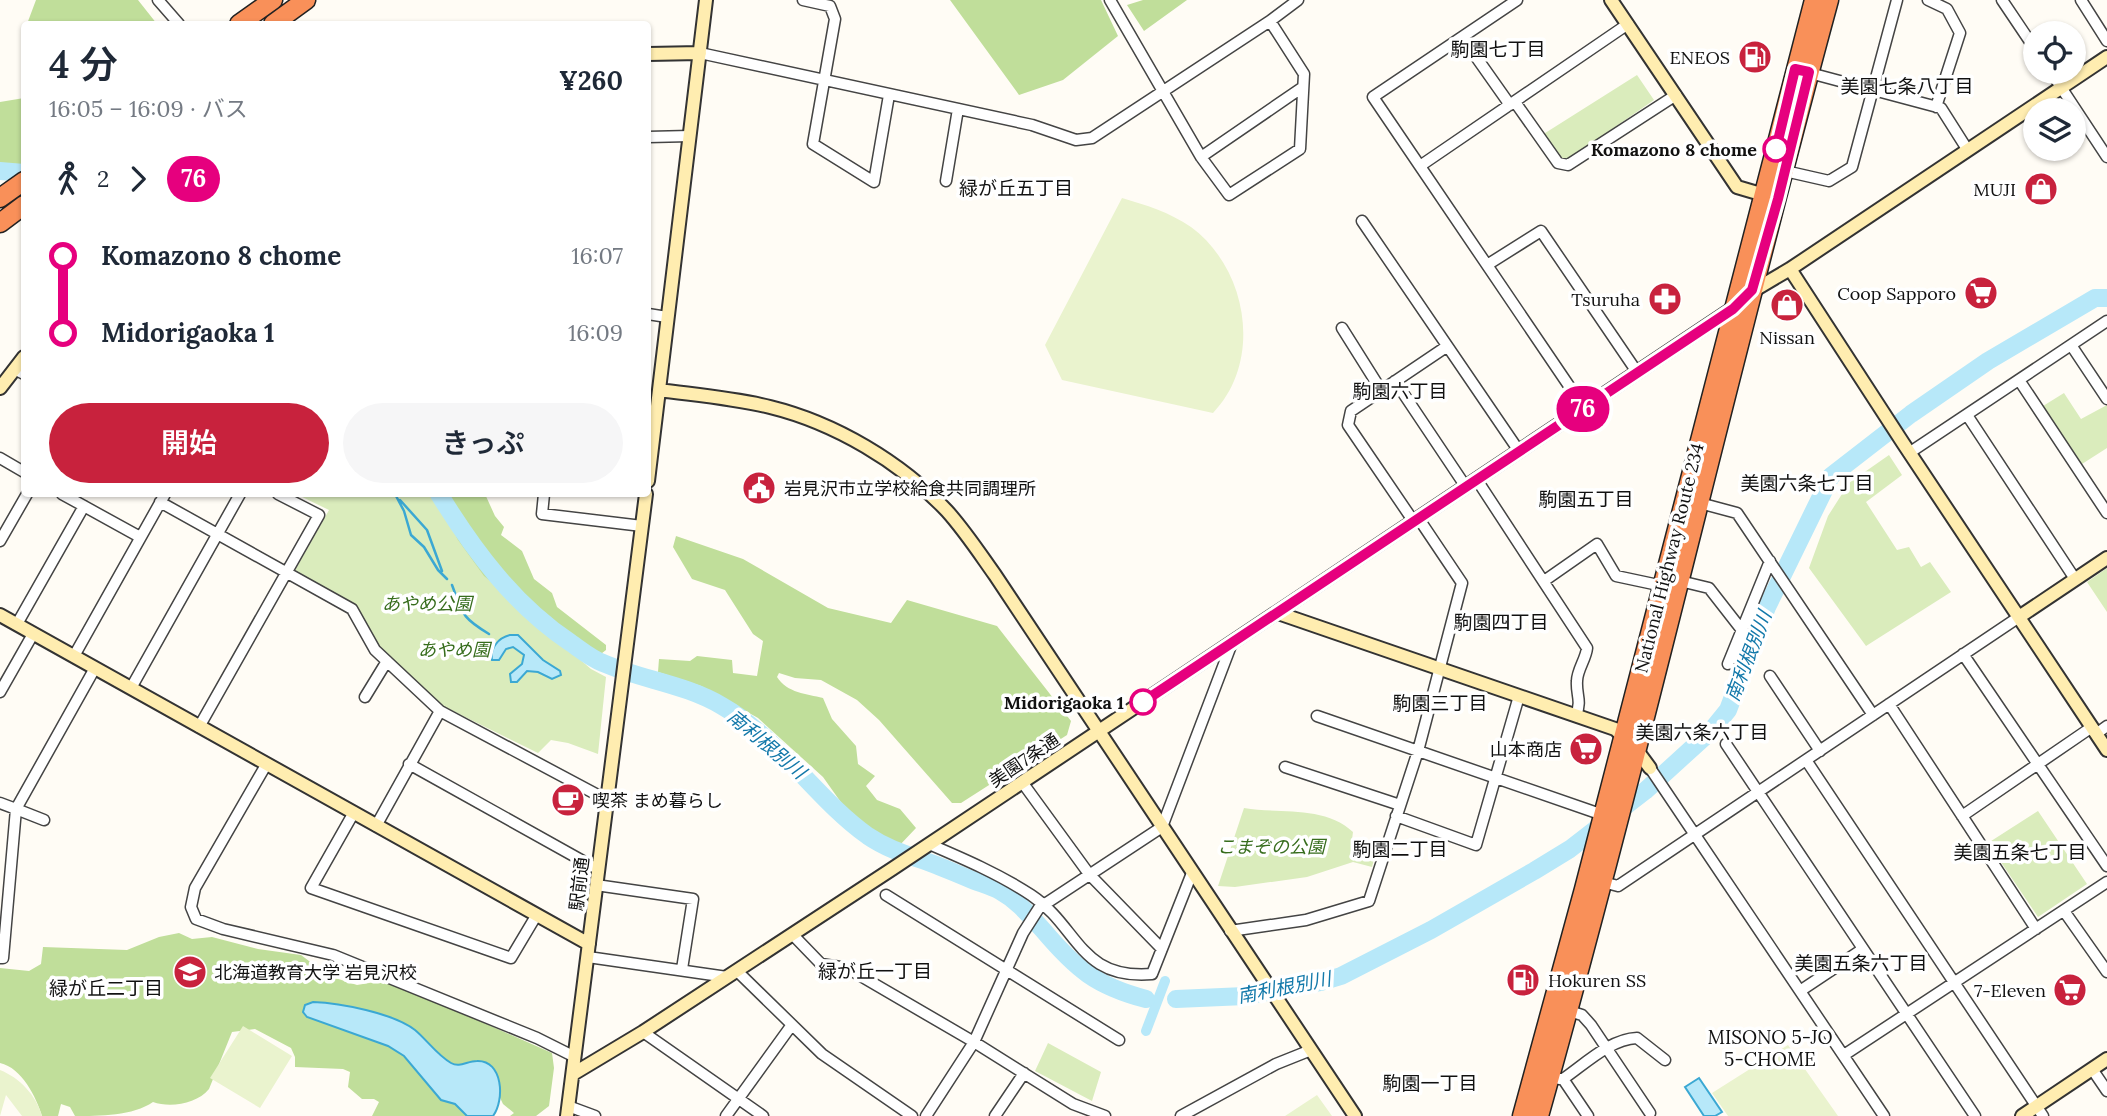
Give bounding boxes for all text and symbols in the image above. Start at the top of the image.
map controls [2023,21,2086,161]
button: locate [2023,21,2086,84]
district label: 駒園七丁目 [1450,37,1546,61]
fuel station icon: ENEOS [1736,38,1774,76]
text: 4 分 [49,40,118,88]
place label: ENEOS [1669,46,1730,69]
text: ¥260 [559,64,623,97]
district label: 美園七条八丁目 [1840,74,1974,98]
text: 16:05 – 16:09 · バス [49,94,248,123]
button: layers [2023,98,2086,161]
marker: Komazono 8 chome [1763,136,1789,162]
place label: Komazono 8 chome [1591,138,1757,161]
icon: walk [49,160,87,198]
icon: forward [119,160,157,198]
text: 76 [181,163,206,194]
text: 2 [97,164,109,193]
shop icon: MUJI [2022,170,2060,208]
district label: 緑が丘五丁目 [959,176,1073,200]
place label: MUJI [1973,178,2016,201]
text: Komazono 8 chome [101,239,341,272]
text: 16:07 [571,241,623,270]
supermarket icon: Coop Sapporo [1962,274,2000,312]
pharmacy icon: Tsuruha [1646,280,1684,318]
place label: Coop Sapporo [1837,282,1956,305]
shop icon: Nissan [1768,286,1806,324]
place label: Tsuruha [1571,288,1640,311]
text: Midorigaoka 1 [101,316,275,349]
text: 16:09 [568,318,623,347]
place label: Nissan [1759,326,1815,349]
district label: 駒園六丁目 [1352,379,1448,403]
line badge: 76 [1552,386,1614,432]
text: 76 [1570,393,1596,424]
button: 開始 [49,403,329,483]
button: きっぷ [343,403,623,483]
street label: National Highway Route 234 [1629,441,1709,675]
public building icon: 岩見沢市立学校給食共同調理所 [740,469,778,507]
district label: 美園六条七丁目 [1740,471,1874,495]
place label: 岩見沢市立学校給食共同調理所 [784,477,1036,500]
district label: 駒園五丁目 [1538,487,1634,511]
park label: あやめ公園 [382,592,475,615]
water label: 南利根別川 [1720,605,1777,705]
district label: 駒園四丁目 [1453,610,1549,634]
park label: あやめ園 [418,638,493,661]
marker: Midorigaoka 1 [1130,689,1156,715]
place label: Midorigaoka 1 [1004,691,1124,714]
district label: 駒園三丁目 [1392,691,1488,715]
water label: 南利根別川 [723,704,813,785]
district label: 美園六条六丁目 [1635,720,1769,744]
street label: 美園7条通 [984,728,1064,792]
supermarket icon: 山本商店 [1567,730,1605,768]
place label: 山本商店 [1490,738,1562,761]
cafe icon: 喫茶 まめ暮らし [549,781,587,819]
place label: 喫茶 まめ暮らし [592,789,723,812]
park label: こまぞの公園 [1217,835,1328,858]
district label: 駒園二丁目 [1352,837,1448,861]
district label: 美園五条七丁目 [1953,840,2087,864]
street label: 駅前通 [564,856,594,912]
district label: 美園五条六丁目 [1794,951,1928,975]
school or university icon: 北海道教育大学 岩見沢校 [171,953,209,991]
district label: 緑が丘一丁目 [818,959,932,983]
place label: 北海道教育大学 岩見沢校 [214,961,417,984]
fuel station icon: Hokuren SS [1504,961,1542,999]
water label: 南利根別川 [1235,966,1335,1008]
place label: Hokuren SS [1548,969,1646,992]
supermarket icon: 7-Eleven [2051,971,2089,1009]
district label: 緑が丘二丁目 [49,976,163,1000]
place label: 7-Eleven [1974,979,2046,1002]
district label: MISONO 5-JO 5-CHOME [1707,1025,1833,1071]
district label: 駒園一丁目 [1382,1071,1478,1095]

